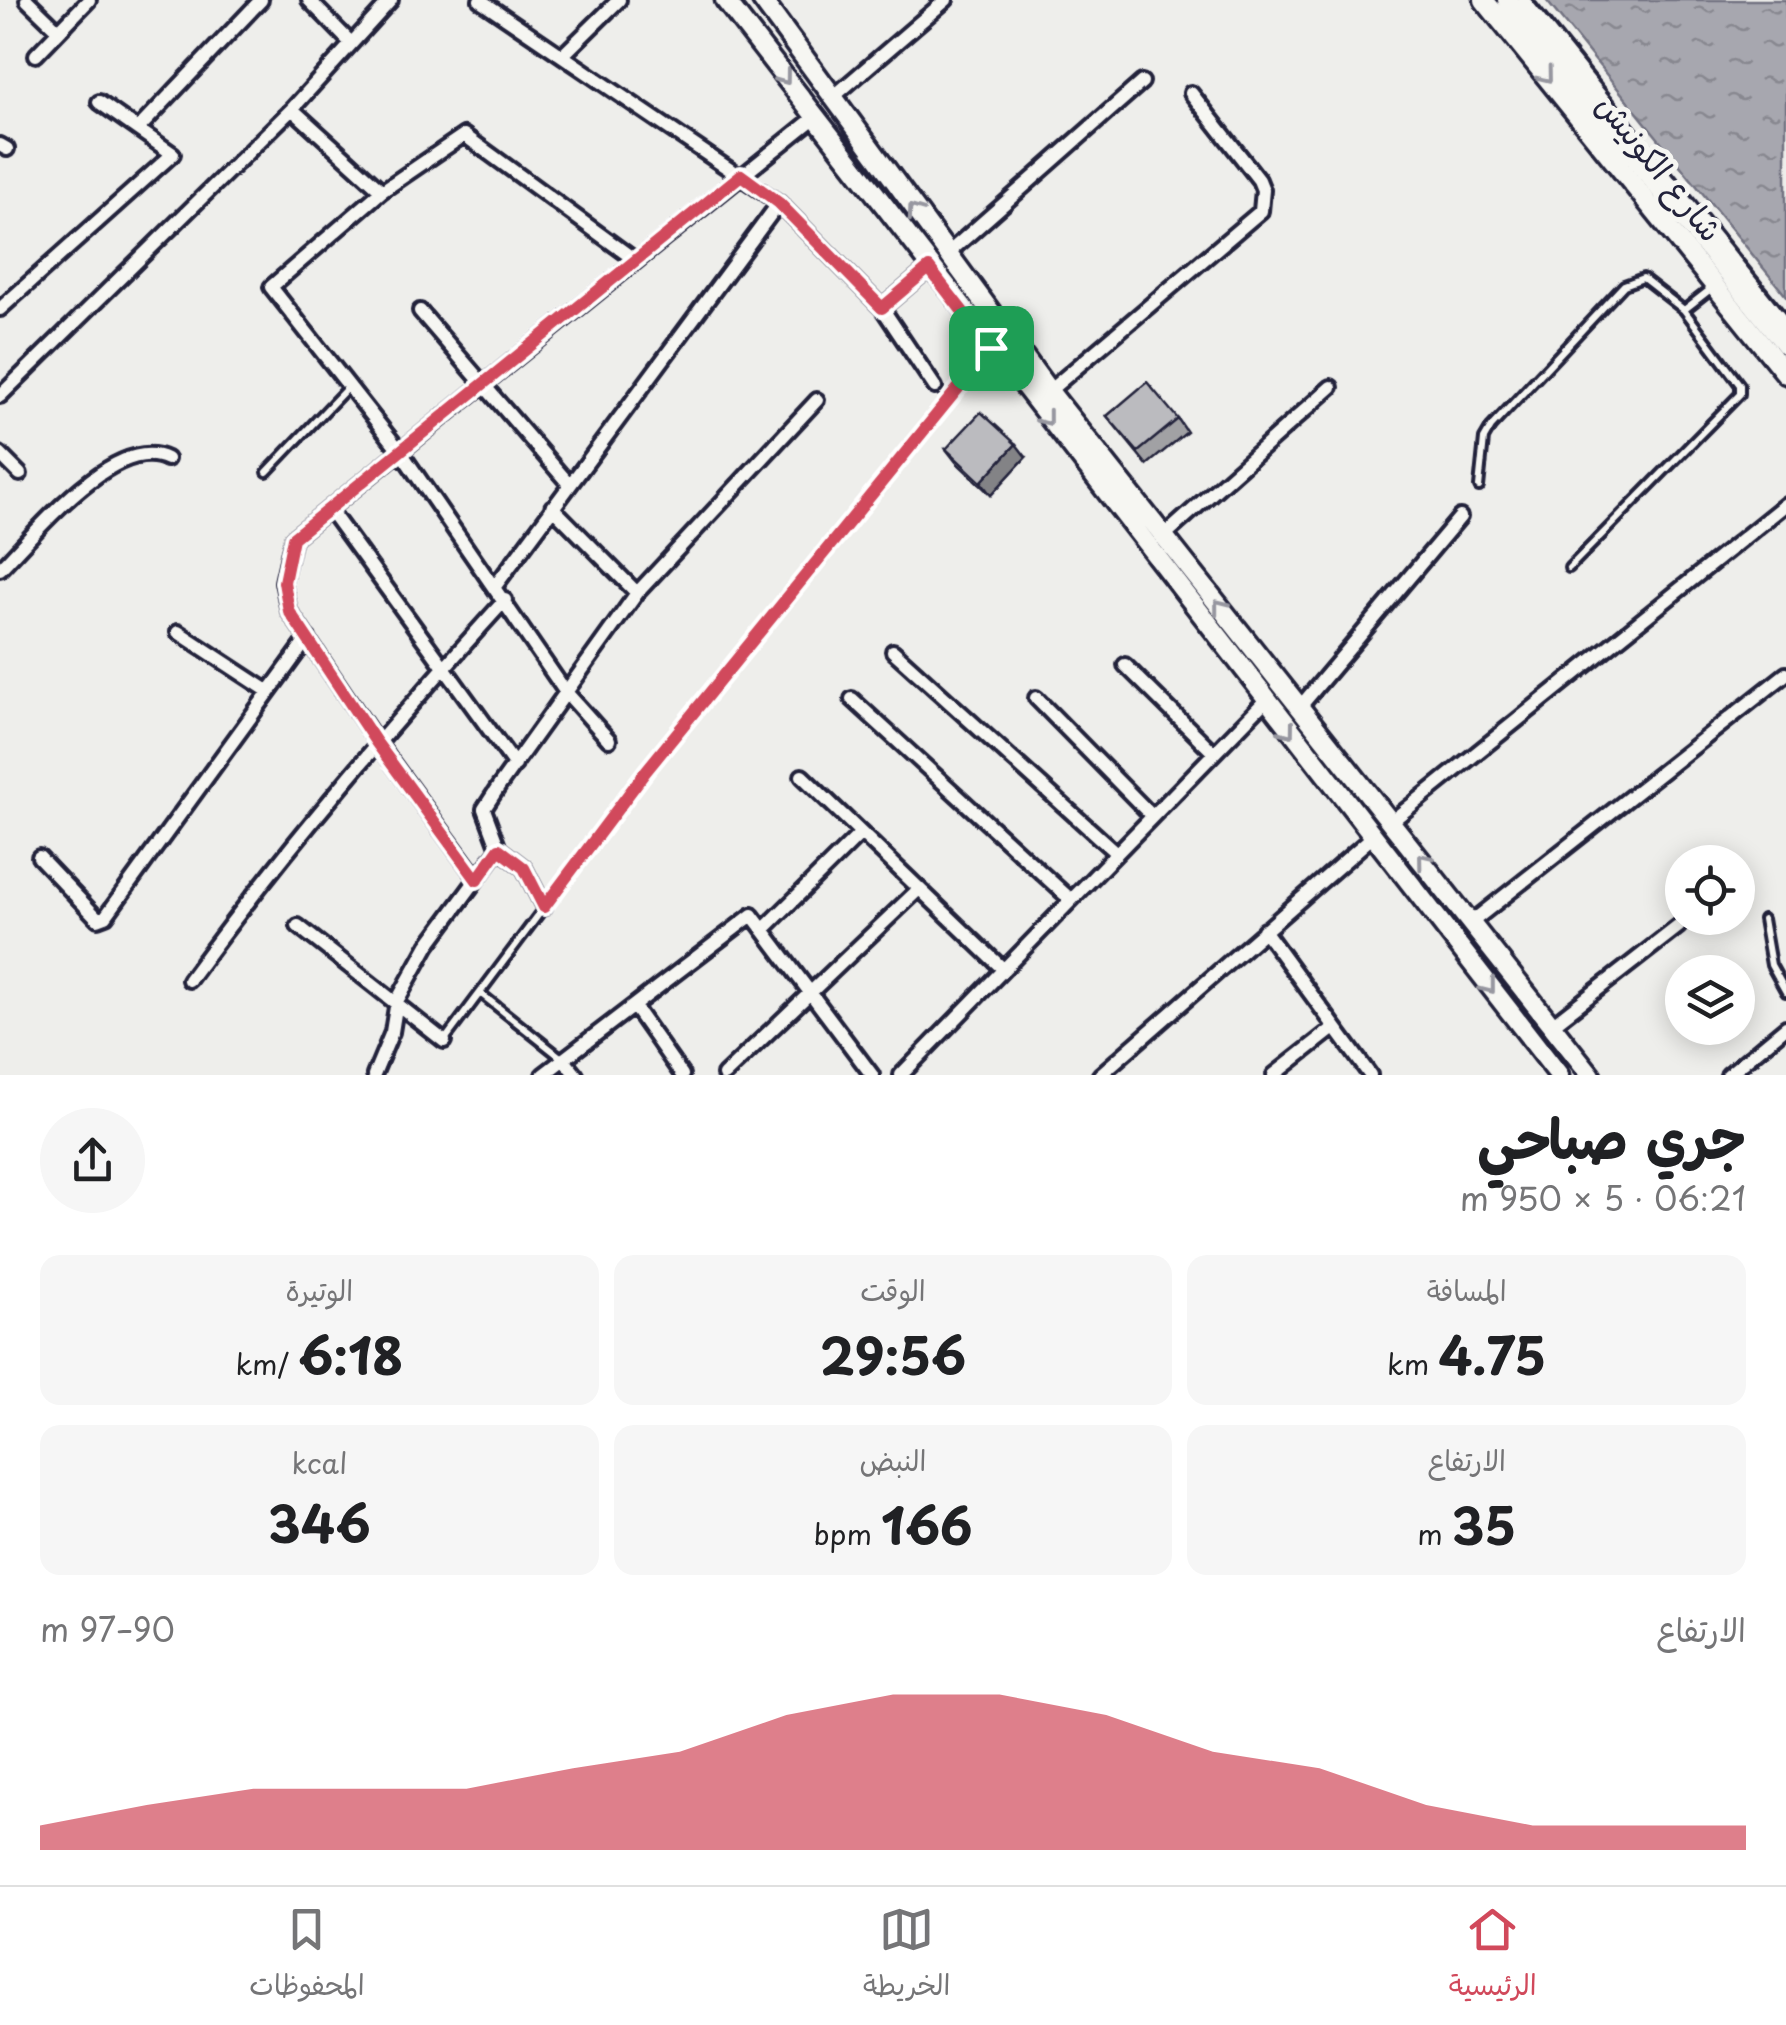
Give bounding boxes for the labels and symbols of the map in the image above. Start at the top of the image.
one-way arrow [1534,65,1552,83]
one-way arrow [772,67,789,85]
street label: شارع الكونيش [1585,82,1735,252]
one-way arrow [908,204,926,222]
pin [949,306,1034,391]
one-way arrow [1034,408,1052,426]
one-way arrow [1214,600,1232,618]
one-way arrow [1277,720,1294,738]
one-way arrow [1418,853,1436,871]
one-way arrow [1477,975,1494,993]

